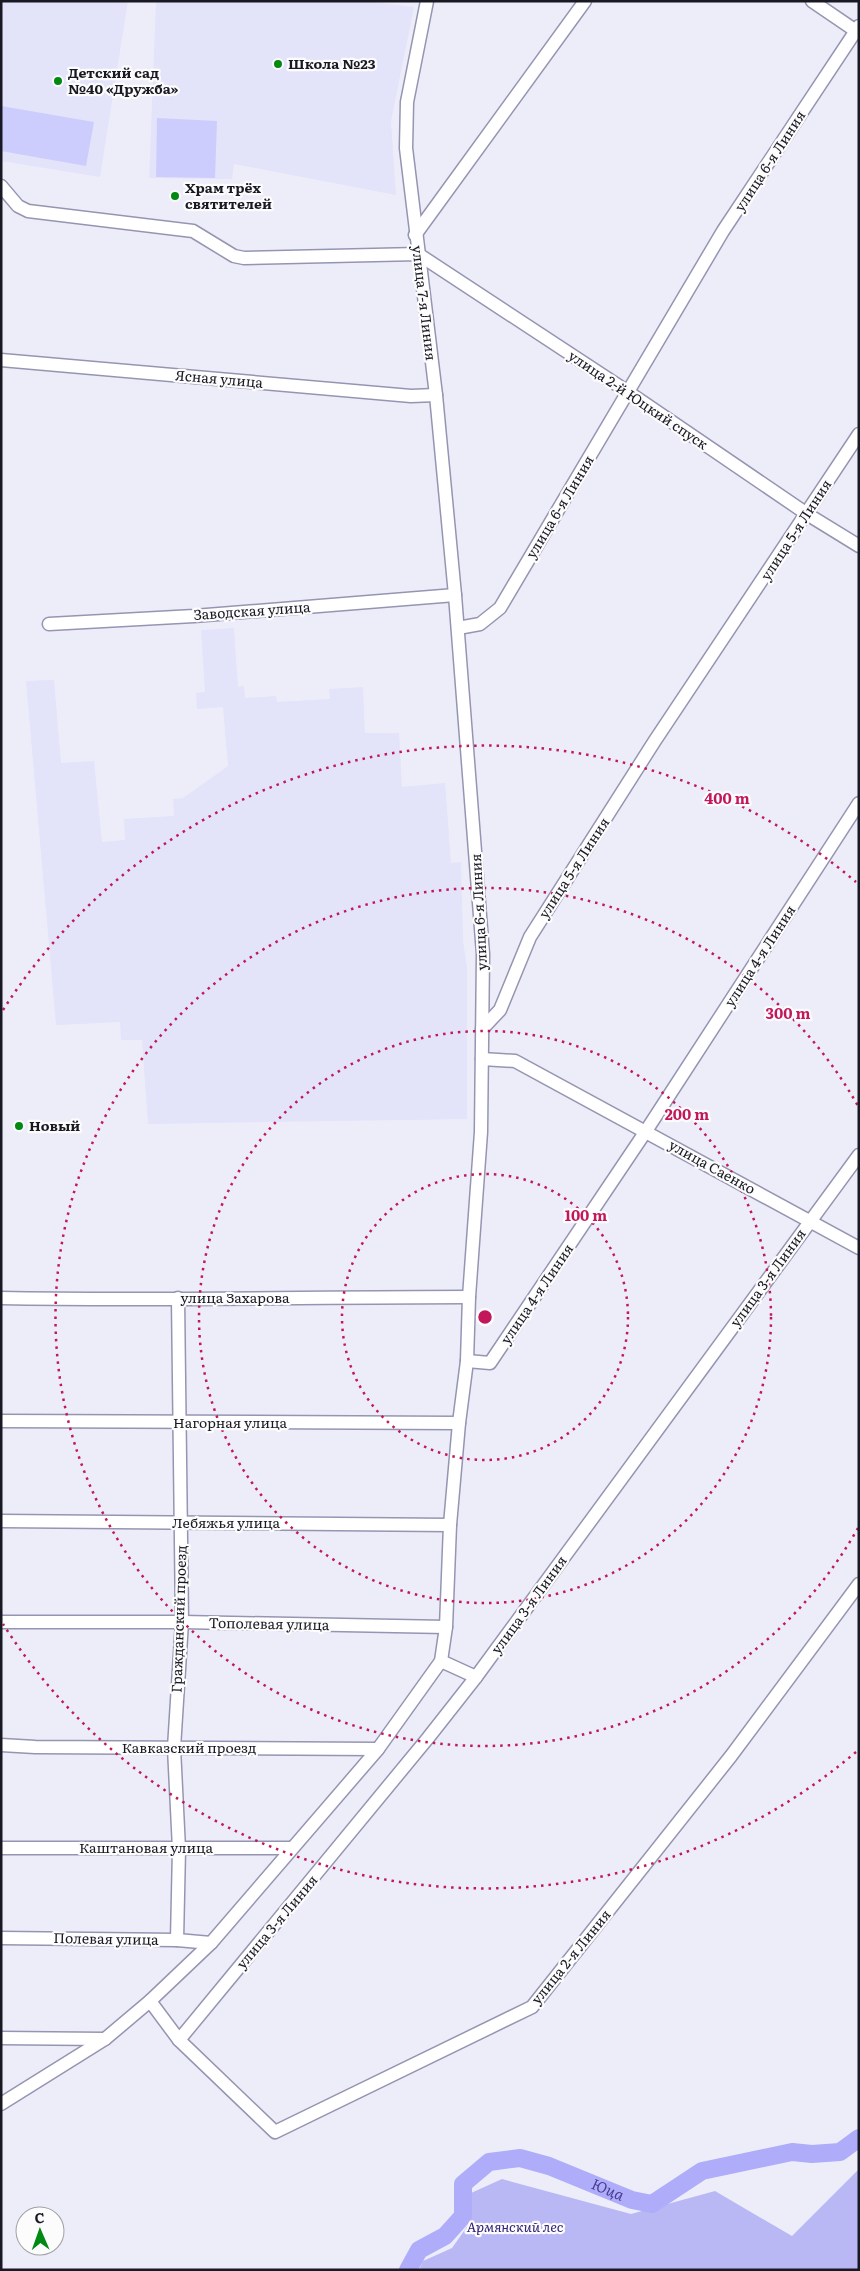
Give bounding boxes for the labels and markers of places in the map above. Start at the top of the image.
place label: Школа №23 [288,53,376,73]
marker: Школа №23 [272,58,284,70]
place label: Детский сад №40 «Дружба» [68,62,179,98]
marker: Детский сад №40 «Дружба» [52,75,64,87]
place label: Храм трёх святителей [185,177,272,213]
marker: Храм трёх святителей [169,190,181,202]
place label: Новый [29,1115,80,1135]
marker: Новый [13,1120,25,1132]
centre of rings [476,1308,494,1326]

